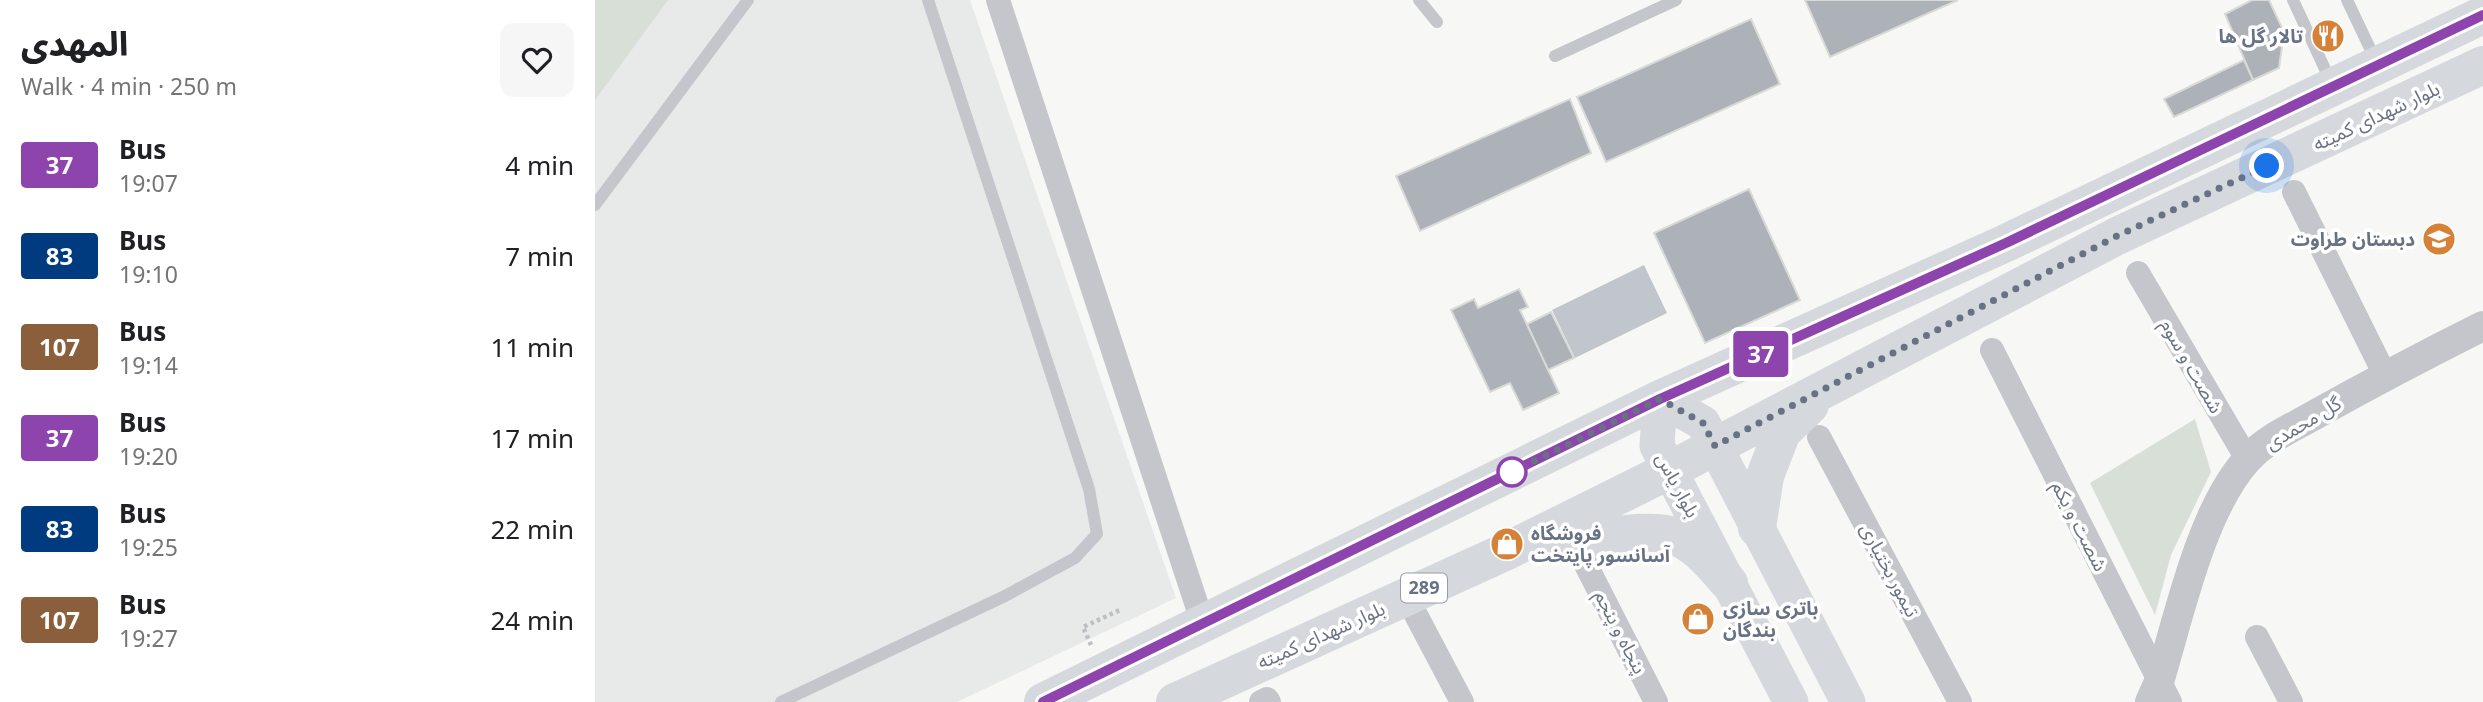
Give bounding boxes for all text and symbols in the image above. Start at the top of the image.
restaurant icon: تالار گل ها [2309,17,2347,55]
text: المهدی [21,21,128,66]
button: heart [500,23,574,97]
place label: تالار گل ها [2219,23,2303,49]
text: Walk · 4 min · 250 m [21,70,237,102]
street label: بلوار شهدای کمیته [2308,75,2444,157]
text: Bus [119,131,166,167]
text: 4 min [505,147,574,183]
text: 37 [46,148,73,181]
your location [2249,148,2284,183]
text: 19:07 [119,167,178,199]
school or university icon: دبستان طراوت [2420,220,2458,258]
text: Bus [119,222,166,258]
place label: دبستان طراوت [2291,226,2415,252]
text: 7 min [505,238,574,274]
text: 83 [46,239,73,272]
text: 19:10 [119,258,178,290]
text: Bus [119,313,166,349]
street label: شصت و سوم [2153,314,2230,419]
text: 11 min [490,329,574,365]
text: 107 [39,330,80,363]
line badge: 37 [1729,331,1793,377]
text: 37 [1747,337,1775,370]
text: 19:14 [119,349,178,381]
street label: گل محمدی [2260,390,2347,456]
text: Bus [119,404,166,440]
text: 17 min [490,420,574,456]
text: 37 [46,421,73,454]
text: 19:20 [119,440,178,472]
street label: بلوار یاس [1650,448,1706,522]
unlabelled marker [1497,457,1527,487]
street label: شصت و یکم [2044,476,2114,577]
text: Bus [119,495,166,531]
text: 22 min [490,511,574,547]
text: 83 [46,512,73,545]
street label: تیمور بختیاری [1854,518,1926,622]
place label: فروشگاه آسانسور پایتخت [1531,520,1671,568]
shop icon: فروشگاه آسانسور پایتخت [1488,525,1526,563]
text: 19:25 [119,531,178,563]
road number: 289 [1401,574,1447,602]
text: Bus [119,586,166,622]
street label: پنجاه و پنجم [1587,586,1653,679]
street label: بلوار شهدای کمیته [1253,595,1389,675]
place label: باتری سازی بندگان [1723,595,1818,643]
shop icon: باتری سازی بندگان [1679,600,1717,638]
text: 24 min [490,602,574,638]
text: 107 [39,603,80,636]
text: 19:27 [119,622,178,654]

